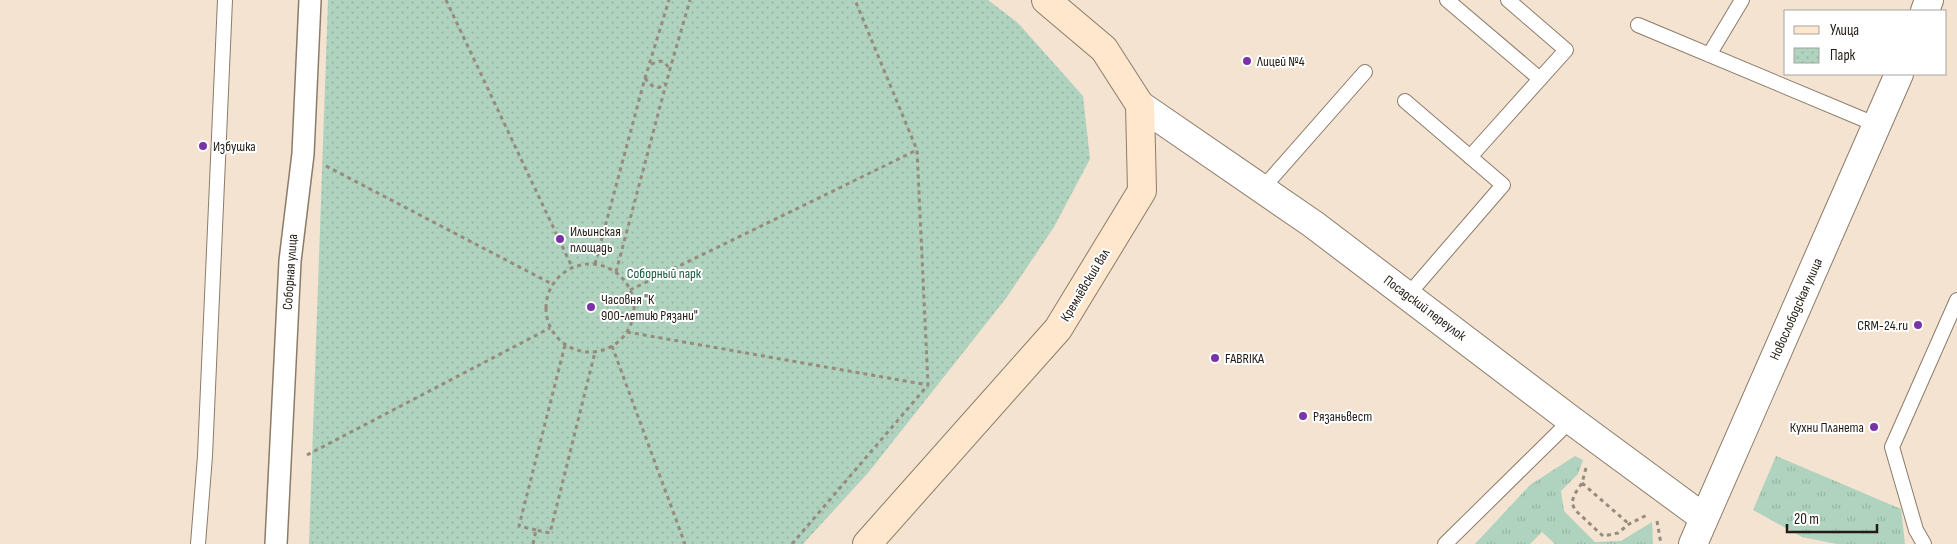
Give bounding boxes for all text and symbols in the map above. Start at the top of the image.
legend [1784,10,1947,75]
text: Улица [1830,21,1859,40]
text: Парк [1830,46,1856,65]
place label: Лицей №4 [1256,53,1305,70]
marker: Лицей №4 [1241,55,1253,67]
place label: Избушка [213,138,256,155]
marker: Избушка [197,140,209,152]
place label: Ильинская площадь [570,223,621,256]
street label: Соборная улица [279,233,301,311]
marker: Ильинская площадь [554,233,566,245]
street label: Кремлёвский вал [1057,245,1113,324]
street label: Новослободская улица [1766,255,1826,363]
park label: Соборный парк [627,265,702,282]
street label: Посадский переулок [1380,272,1470,345]
place label: Часовня "К 900-летию Рязани" [601,291,698,324]
marker: Часовня "К 900-летию Рязани" [585,301,597,313]
place label: CRM-24.ru [1857,317,1908,334]
marker: CRM-24.ru [1912,319,1924,331]
place label: FABRIKA [1225,350,1265,367]
marker: FABRIKA [1209,352,1221,364]
place label: Рязаньвест [1313,408,1372,425]
marker: Рязаньвест [1297,410,1309,422]
place label: Кухни Планета [1790,419,1864,436]
marker: Кухни Планета [1868,421,1880,433]
scale bar [1787,502,1877,534]
text: 20 m [1794,510,1819,529]

